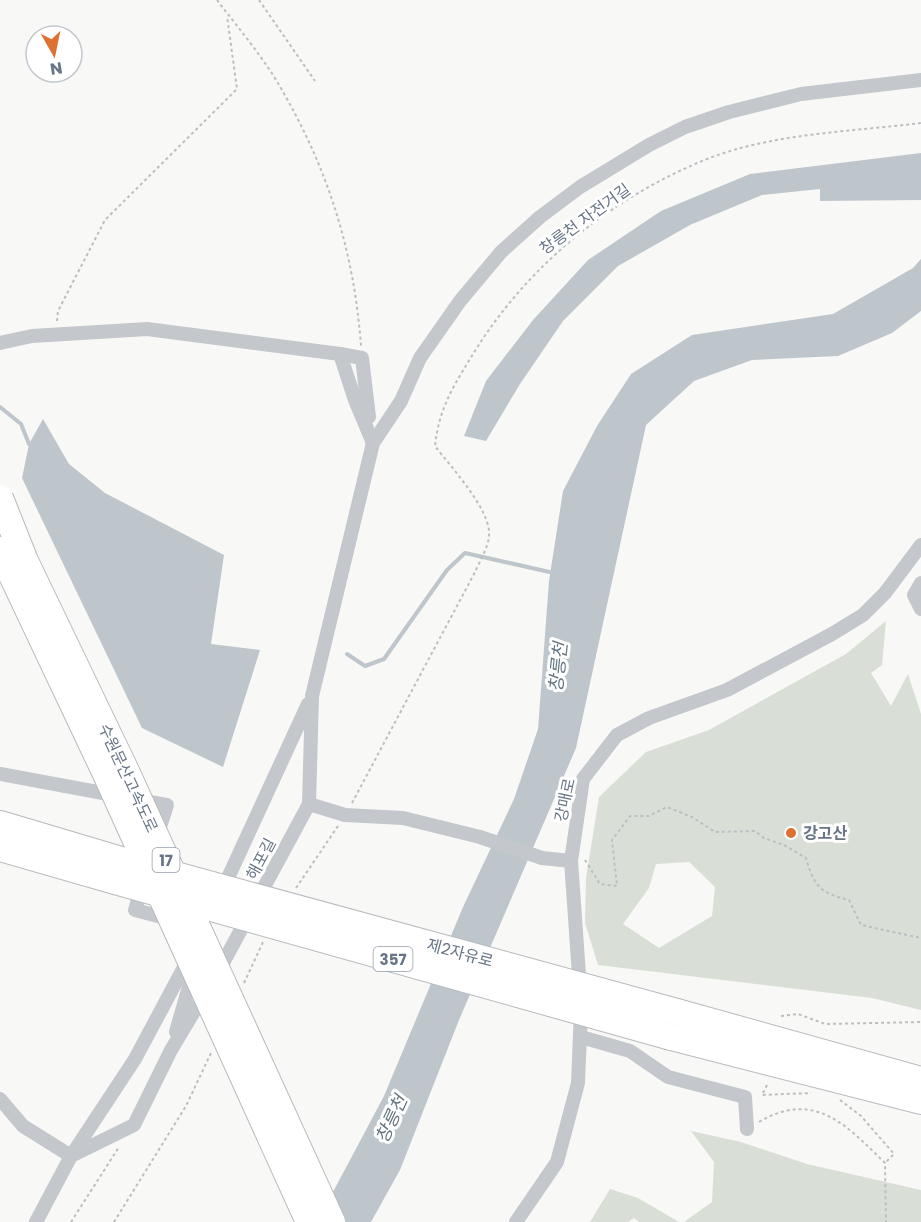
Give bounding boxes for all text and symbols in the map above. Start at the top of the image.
north arrow [24,24,84,84]
text: N [49,56,64,81]
street label: 창릉천 자전거길 [535,178,635,260]
water label: 창릉천 [543,639,573,693]
street label: 수원문산고속도로 [93,720,163,836]
street label: 강매로 [549,776,581,824]
place label: 강고산 [803,822,847,845]
marker: 강고산 [784,826,798,840]
street label: 해포길 [240,834,282,884]
road number: 17 [152,848,180,872]
street label: 제2자유로 [424,933,496,973]
road number: 357 [374,947,412,971]
water label: 창릉천 [369,1089,414,1147]

